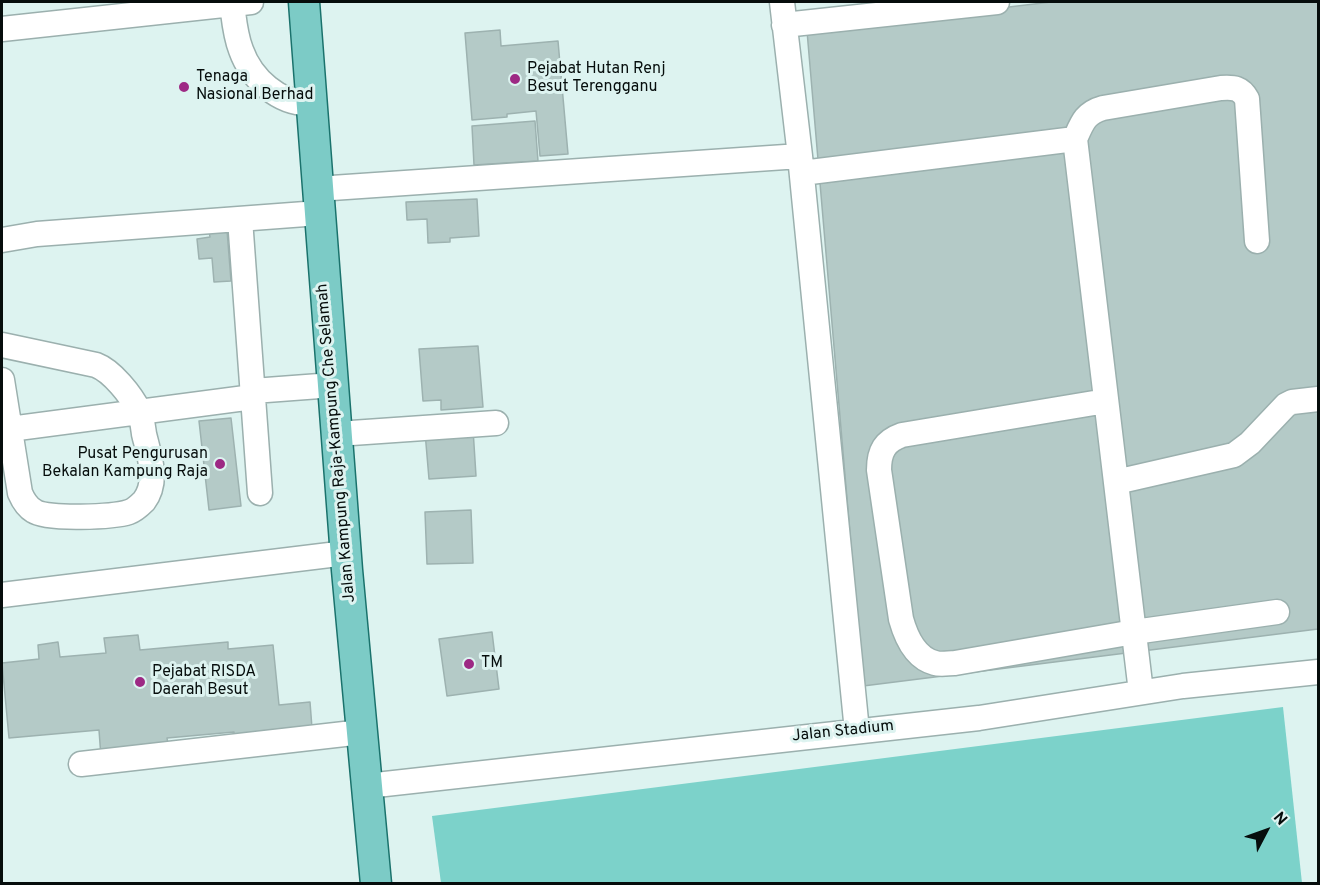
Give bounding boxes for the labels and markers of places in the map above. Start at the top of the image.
place label: Pejabat Hutan Renj Besut Terengganu [527,60,665,98]
place label: Tenaga Nasional Berhad [196,68,313,106]
marker: Pejabat Hutan Renj Besut Terengganu [508,72,522,86]
marker: Tenaga Nasional Berhad [177,80,191,94]
place label: Pusat Pengurusan Bekalan Kampung Raja [42,445,208,483]
marker: Pusat Pengurusan Bekalan Kampung Raja [213,457,227,471]
place label: TM [481,654,503,674]
marker: TM [462,657,476,671]
place label: Pejabat RISDA Daerah Besut [152,663,256,701]
marker: Pejabat RISDA Daerah Besut [133,675,147,689]

